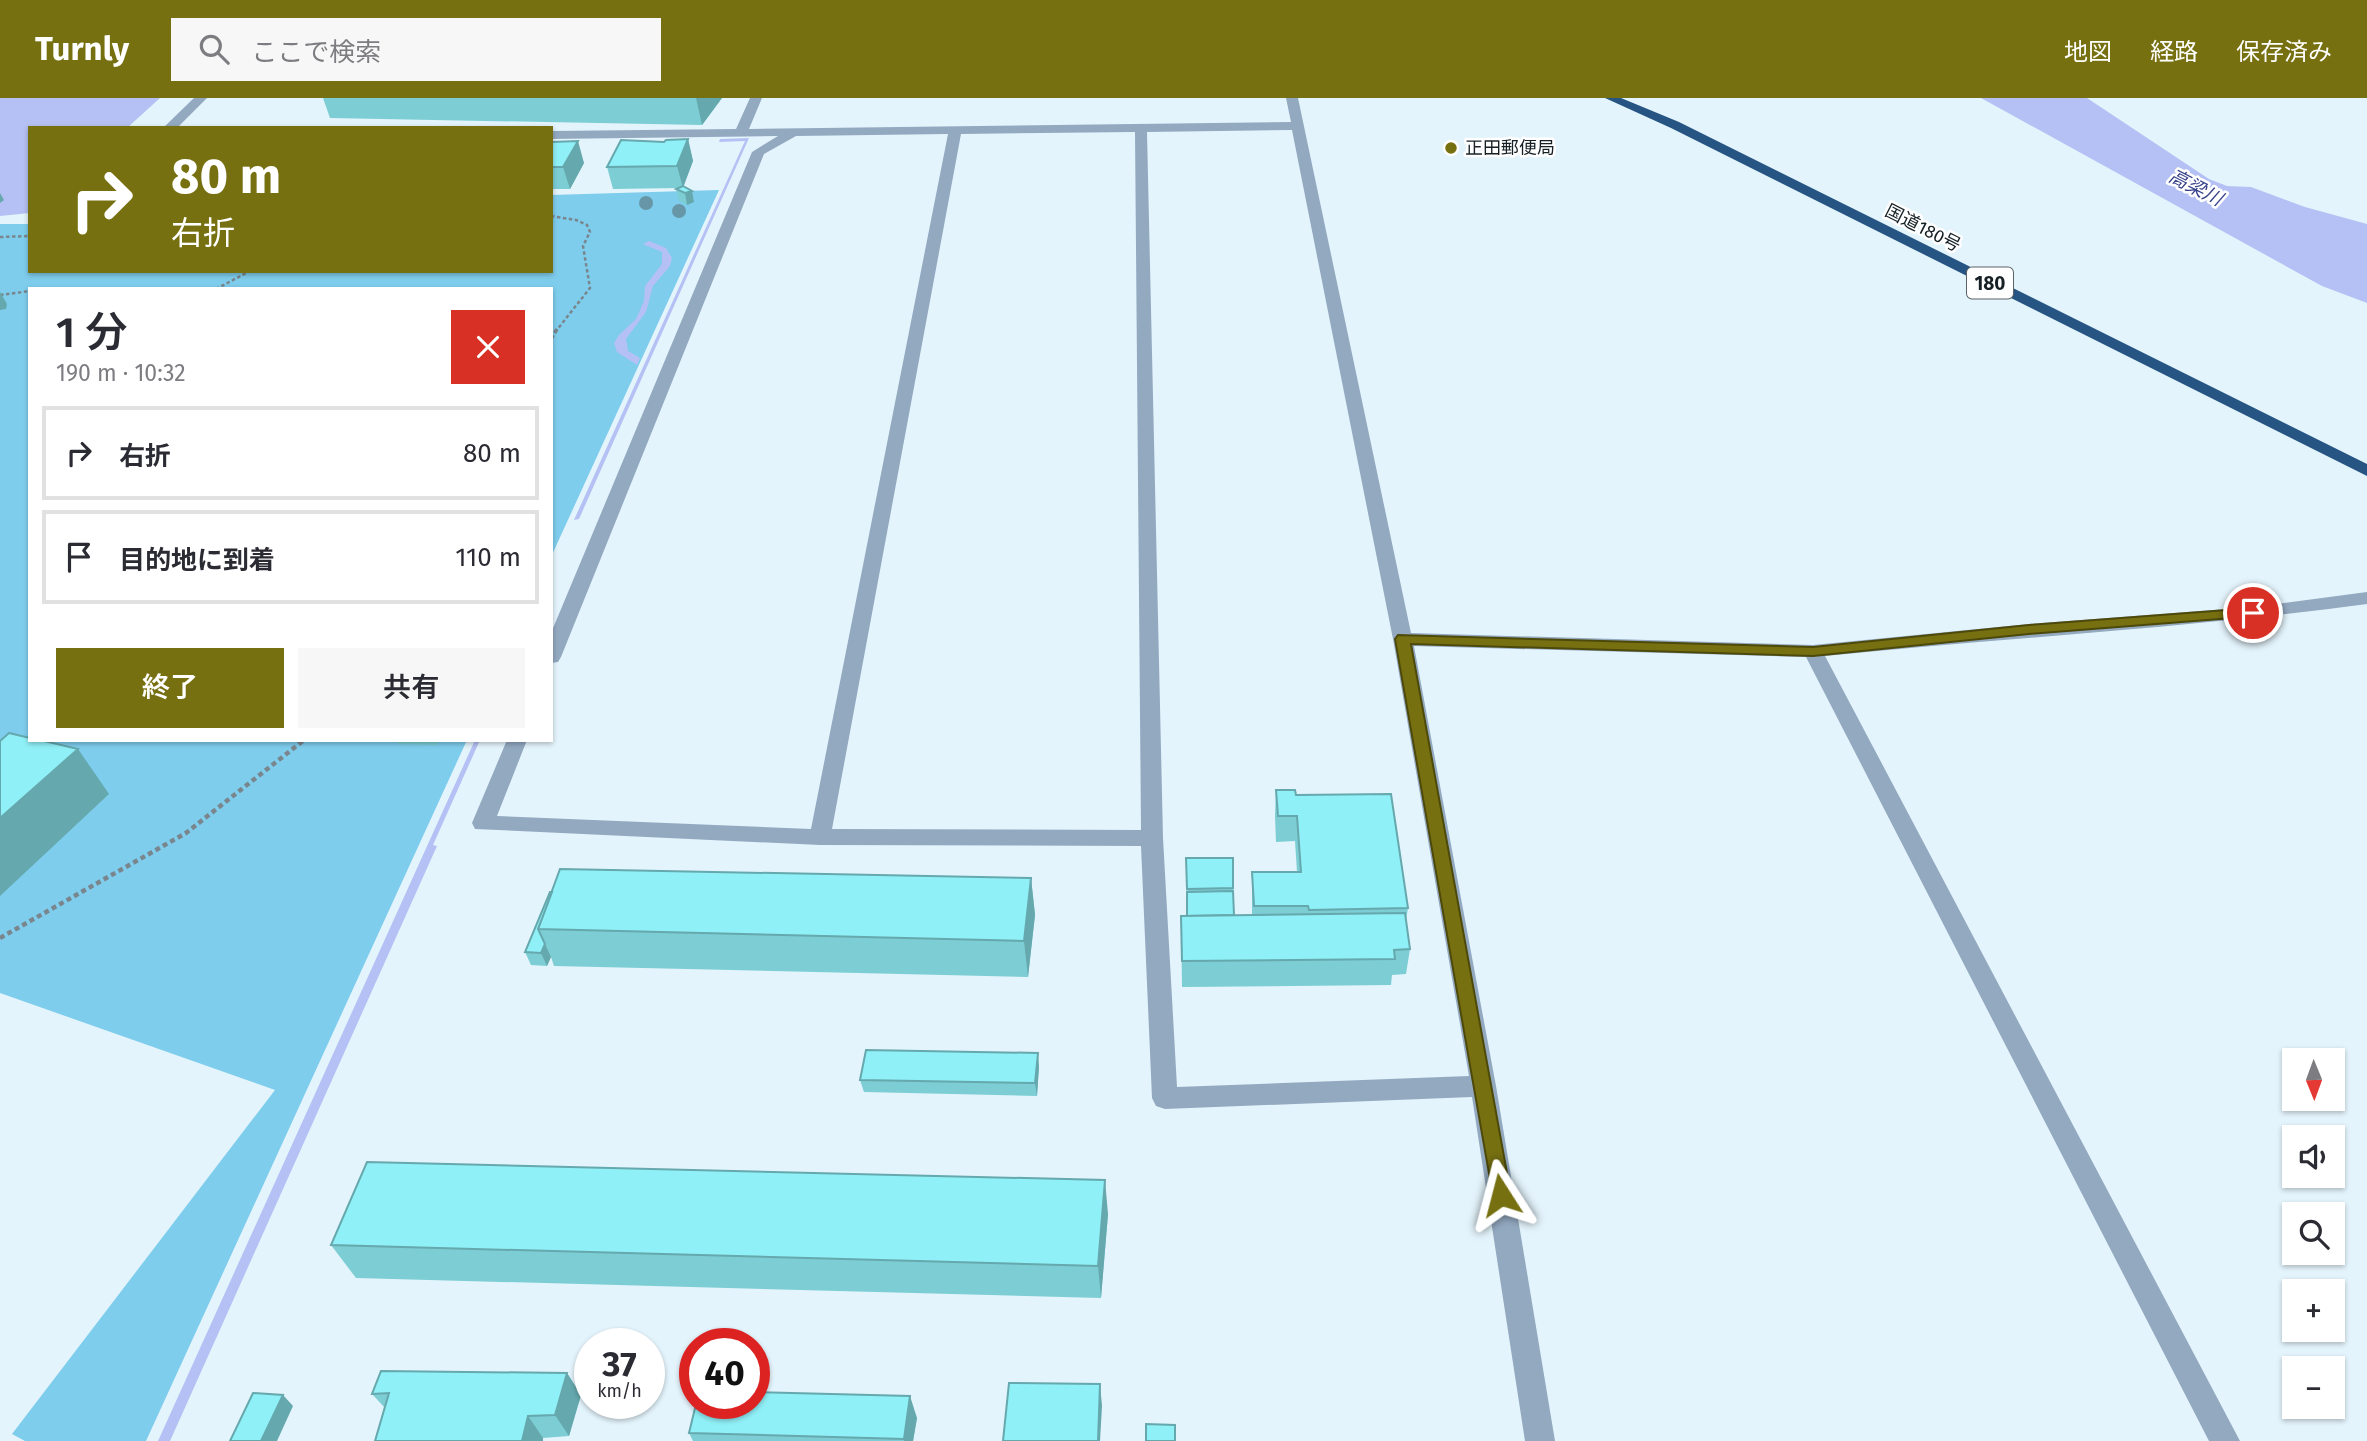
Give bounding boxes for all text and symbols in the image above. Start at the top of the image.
search box [171,18,661,81]
text: Turnly [35,29,129,69]
icon: search [195,30,233,68]
text: ここで検索 [251,37,381,68]
text: 地図 [2064,38,2112,66]
text: 経路 [2150,38,2198,66]
text: 保存済み [2236,38,2332,66]
place label: 正田郵便局 [1465,137,1555,159]
marker: 正田郵便局 [1443,140,1459,156]
text: 80 m [171,147,281,206]
icon: right [56,154,147,245]
water label: 高梁川 [2165,164,2228,212]
street label: 国道180号 [1882,200,1964,256]
text: 右折 [171,214,235,252]
road number: 180 [1967,267,2013,298]
text: 1 分 [56,308,127,358]
button: close [451,310,525,384]
text: 190 m · 10:32 [56,359,186,387]
icon: right [60,434,98,472]
text: 80 m [463,438,521,469]
text: 右折 [119,441,171,472]
icon: arrive [60,538,98,576]
text: 110 m [455,542,521,573]
text: 目的地に到着 [119,545,275,576]
pin [2223,583,2283,643]
icon: arrive [2234,594,2272,632]
button: 終了 [56,648,284,728]
button: 共有 [298,648,525,728]
north arrow [2282,1048,2345,1111]
map controls [2282,1048,2345,1419]
button: sound [2282,1125,2345,1188]
position arrow [1464,1158,1538,1232]
button: search [2282,1202,2345,1265]
button: + [2282,1279,2345,1342]
speed limit sign: 40 [679,1328,770,1419]
text: 37 [602,1343,637,1385]
button: − [2282,1356,2345,1419]
text: km/h [597,1380,642,1402]

